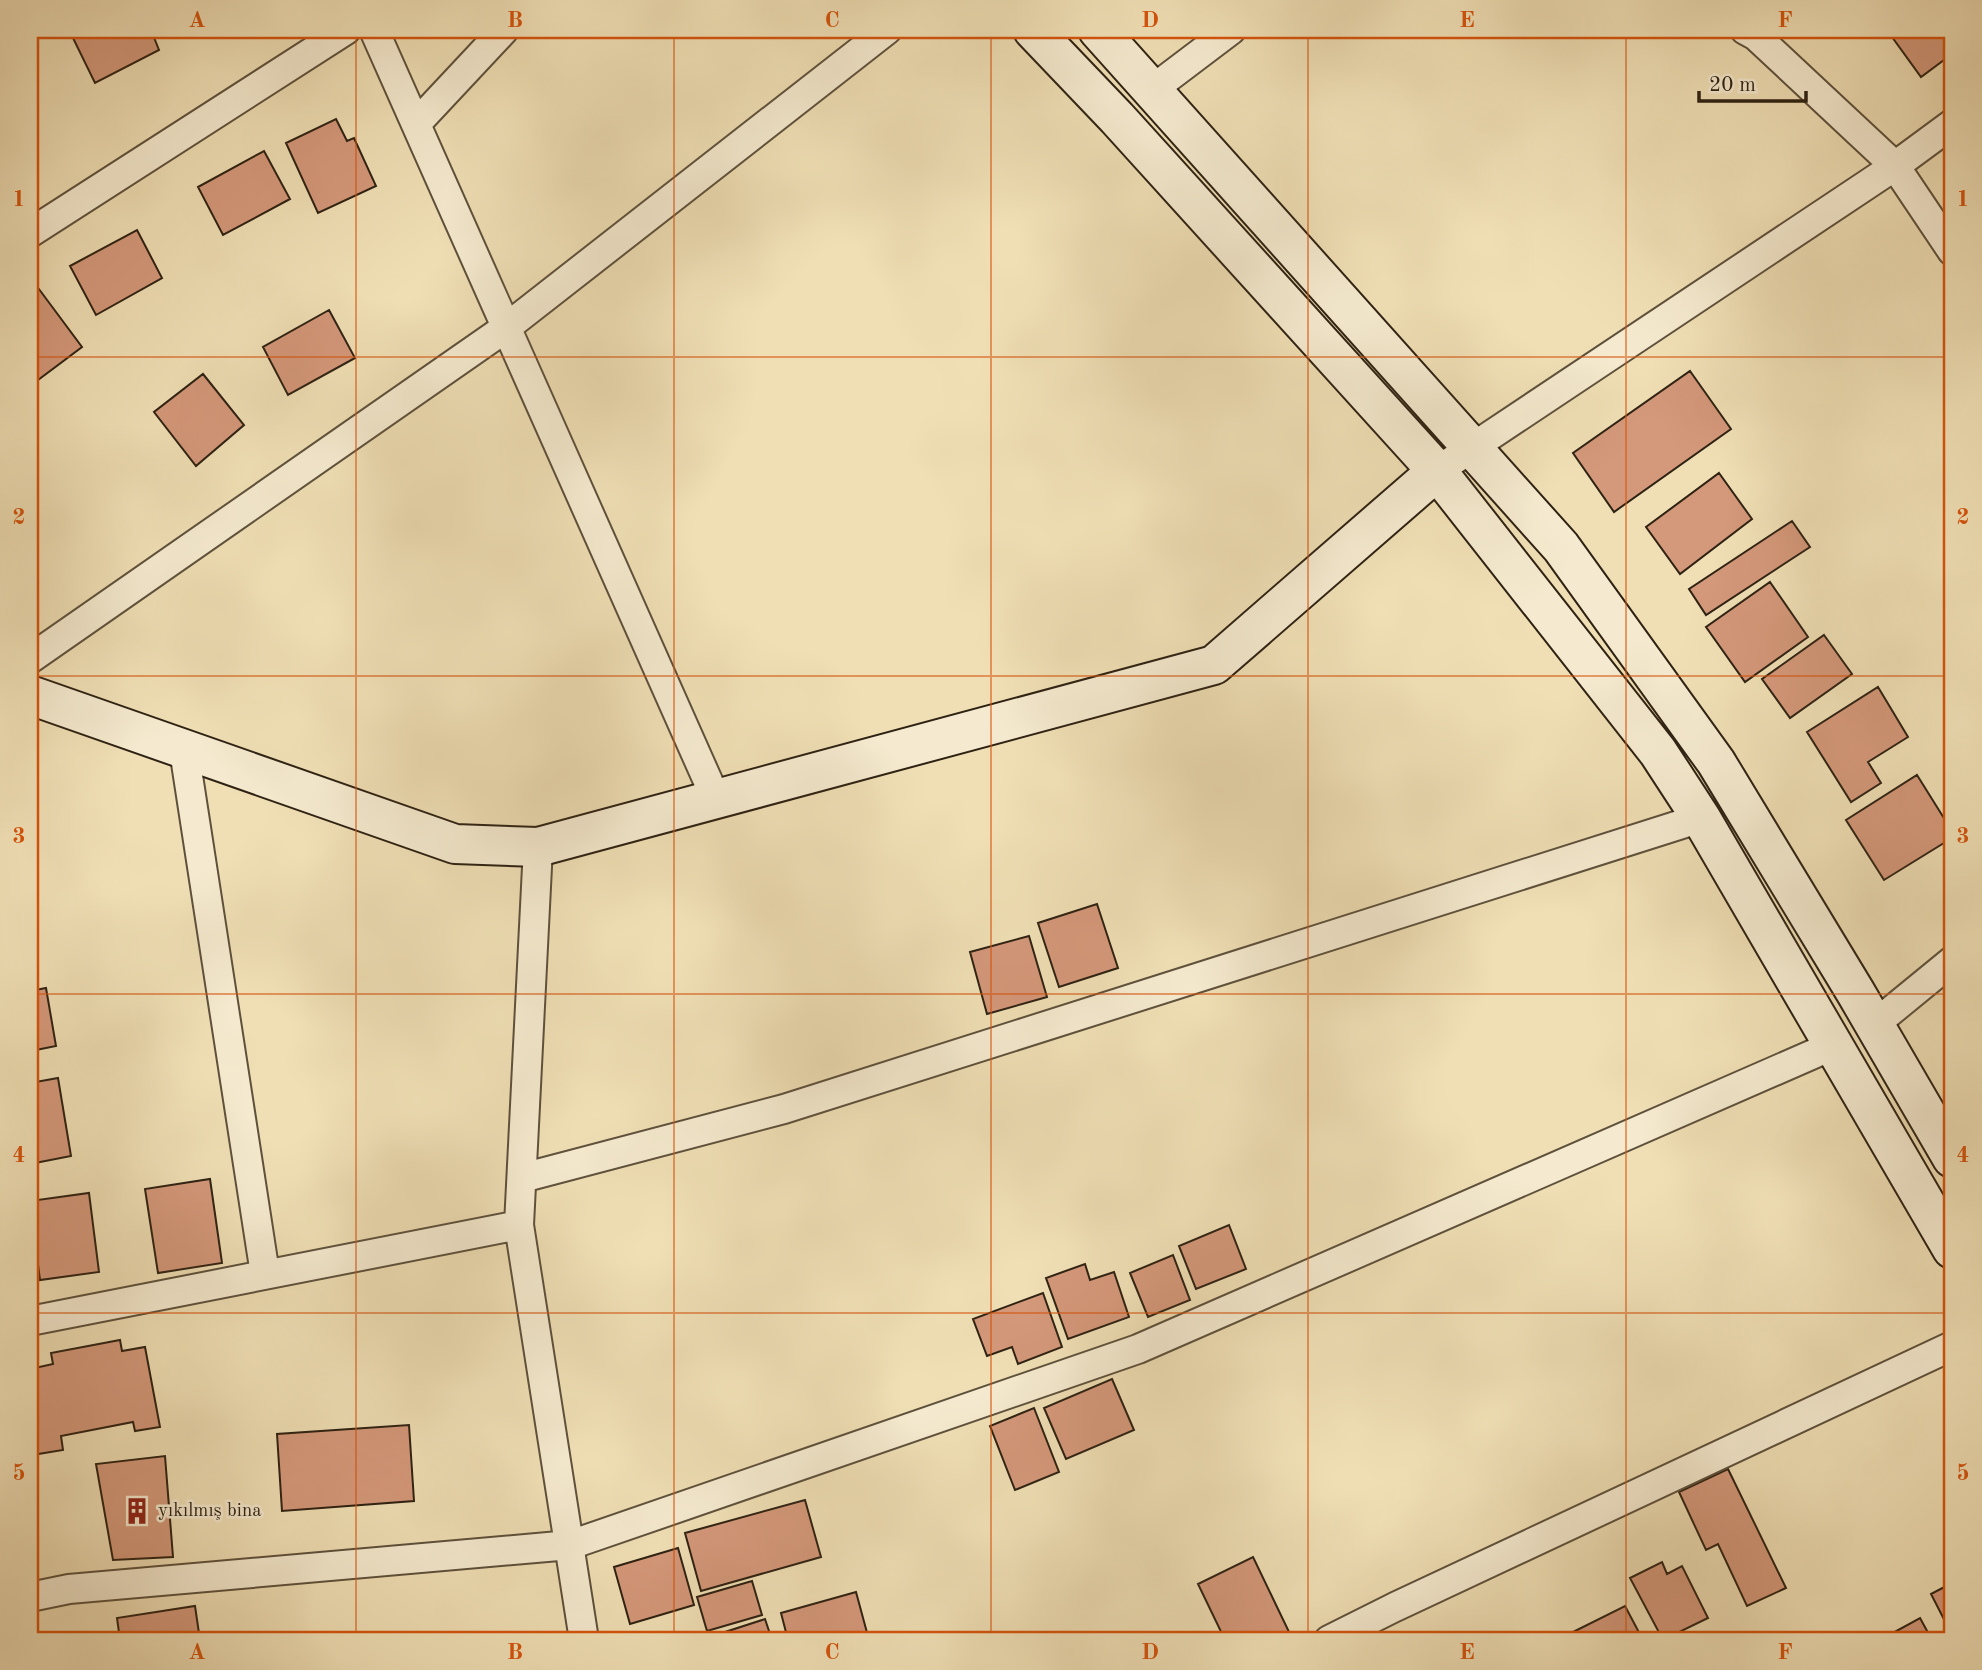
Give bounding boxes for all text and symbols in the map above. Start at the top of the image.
text: A [188,9,206,32]
text: B [507,9,523,32]
text: C [824,9,840,32]
text: D [1141,9,1159,32]
text: E [1459,9,1475,32]
text: F [1777,9,1793,32]
scale bar [1699,60,1805,104]
text: 20 m [1709,75,1756,96]
text: 1 [12,188,26,211]
text: 1 [1956,188,1970,211]
text: 2 [12,506,26,529]
text: 2 [1956,506,1970,529]
text: 3 [12,825,26,848]
text: 3 [1956,825,1970,848]
text: 4 [12,1144,26,1167]
text: 4 [1956,1144,1970,1167]
text: 5 [12,1462,26,1485]
text: 5 [1956,1462,1970,1485]
building icon: yıkılmış bina [122,1496,152,1526]
place label: yıkılmış bina [158,1502,262,1521]
text: A [188,1641,206,1664]
text: B [507,1641,523,1664]
text: C [824,1641,840,1664]
text: D [1141,1641,1159,1664]
text: E [1459,1641,1475,1664]
text: F [1777,1641,1793,1664]

